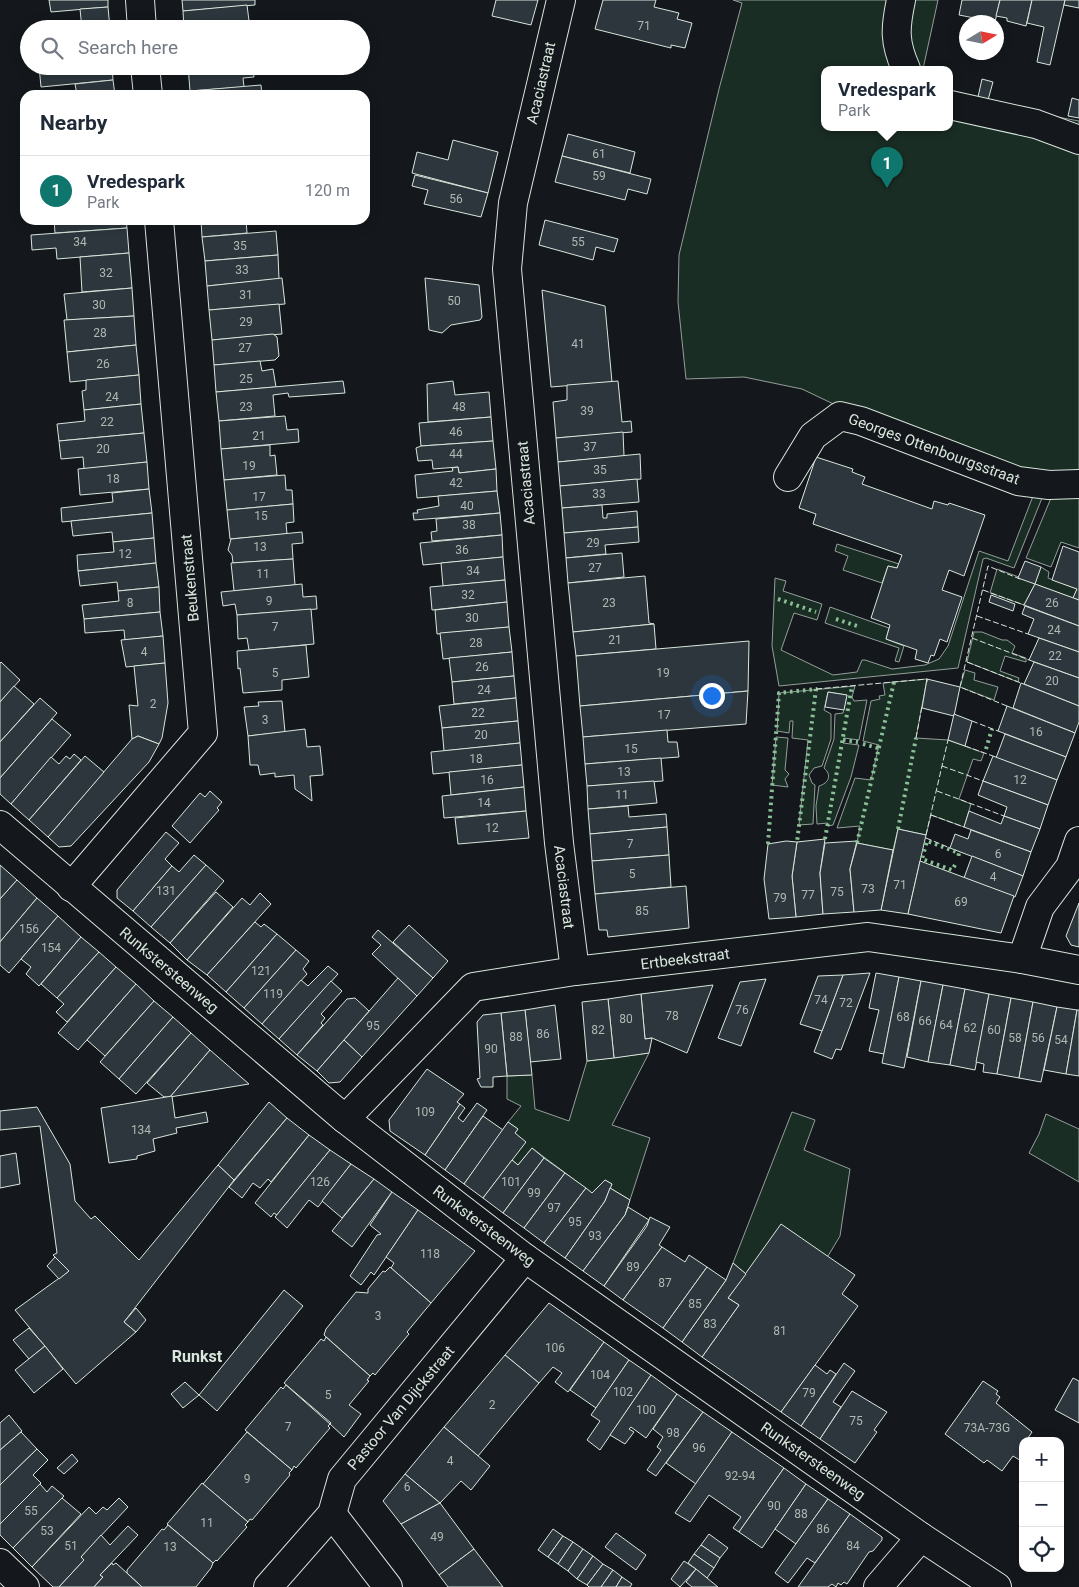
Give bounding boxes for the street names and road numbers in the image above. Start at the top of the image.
street label: Acaciastraat [523,40,559,126]
street label: Georges Ottenbourgsstraat [846,410,1022,488]
street label: Acaciastraat [513,440,539,526]
street label: Beukenstraat [177,533,203,623]
street label: Acaciastraat [550,844,578,930]
street label: Runkstersteenweg [116,923,222,1017]
street label: Ertbeekstraat [639,945,731,973]
street label: Runkstersteenweg [429,1182,539,1270]
street label: Pastoor Van Dijckstraat [344,1342,458,1474]
street label: Runkstersteenweg [757,1418,869,1504]

